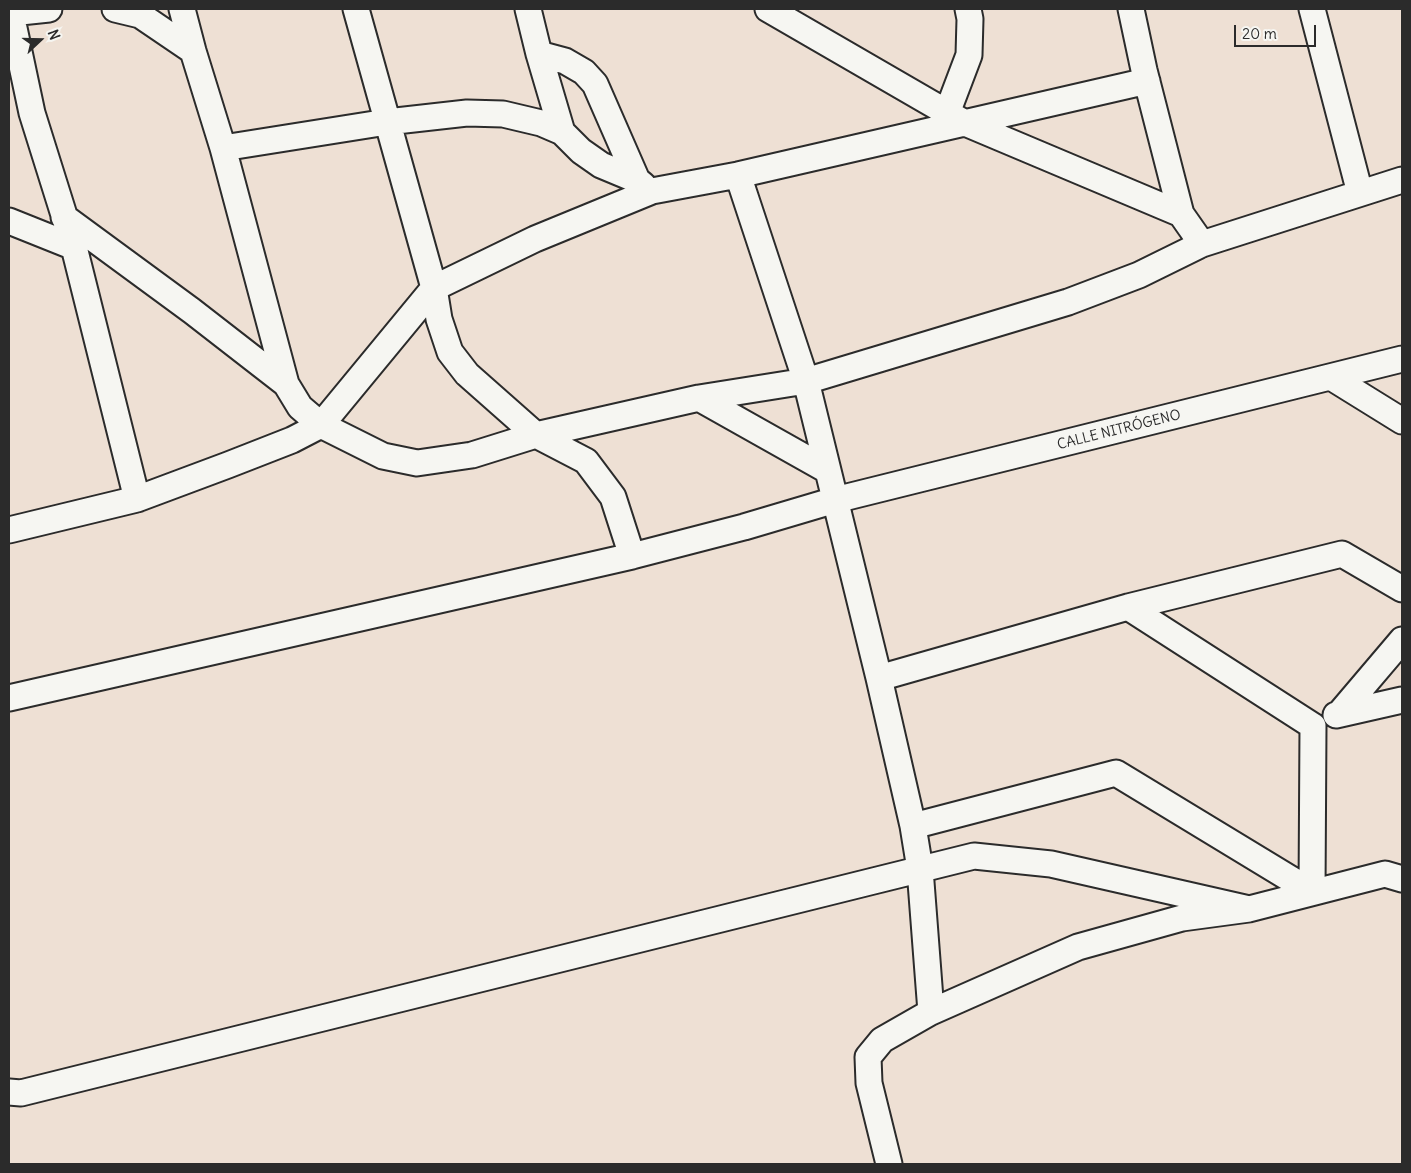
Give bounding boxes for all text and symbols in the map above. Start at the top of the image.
north arrow [15,15,65,65]
scale bar [1236,15,1318,47]
text: 20 m [1242,24,1277,43]
text: N [44,27,64,42]
street label: CALLE NITRÓGENO [1056,407,1182,453]

